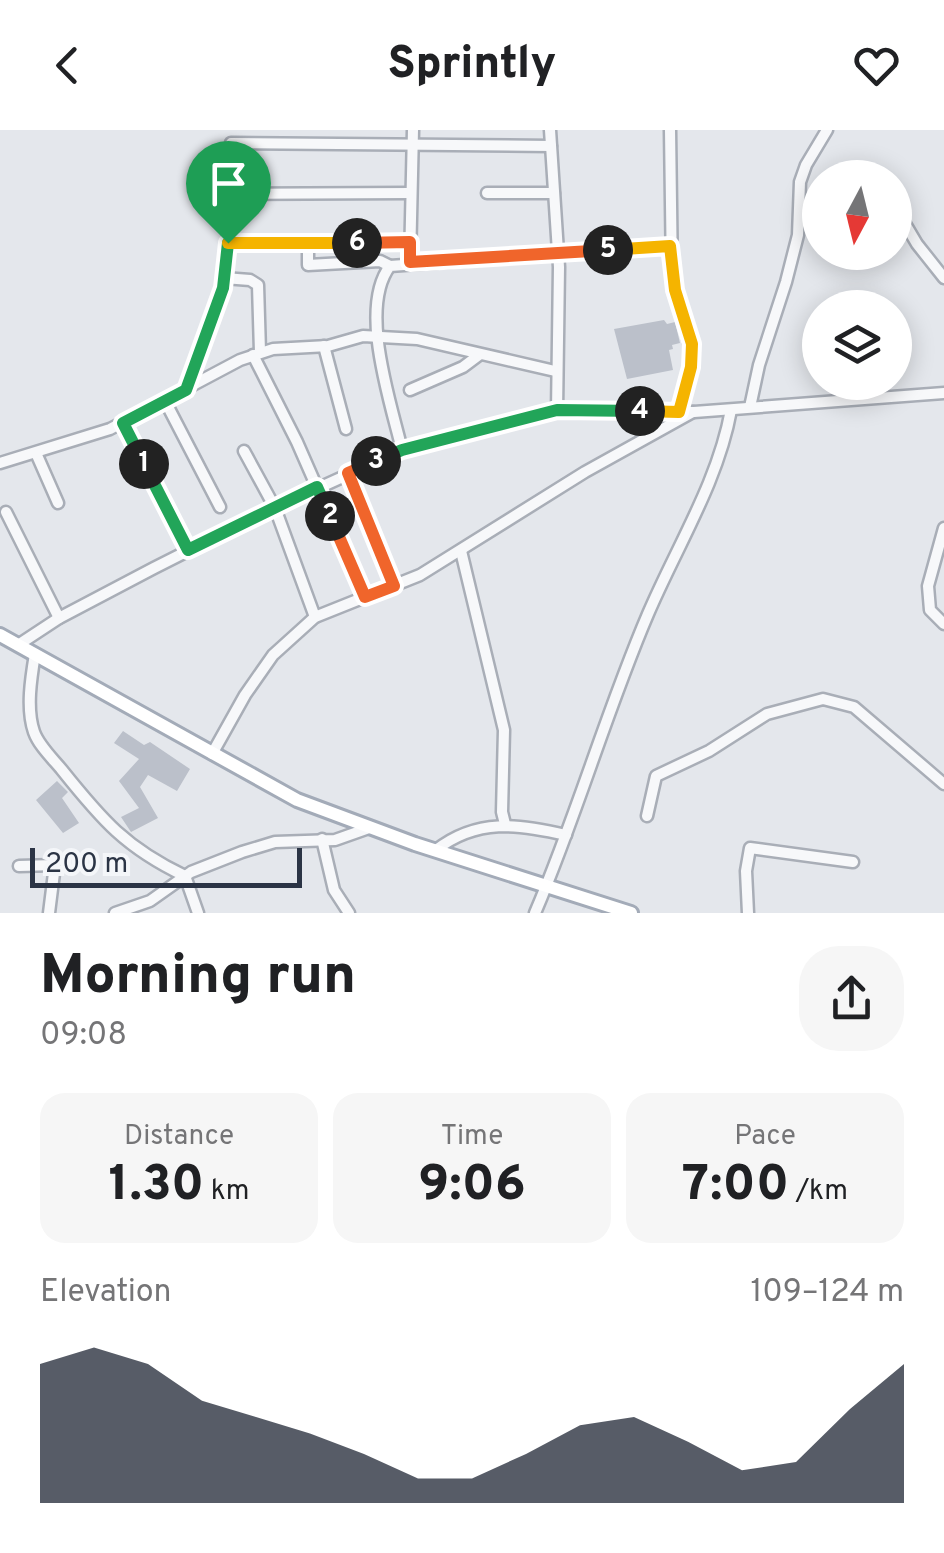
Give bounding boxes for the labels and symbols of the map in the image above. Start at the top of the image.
pin [186,141,271,244]
north arrow [802,160,912,270]
pin: 6 [332,218,382,268]
pin: 5 [583,225,633,275]
pin: 4 [615,386,665,436]
pin: 3 [351,436,401,486]
pin: 1 [119,439,169,489]
pin: 2 [305,491,355,541]
scale bar [30,843,302,888]

